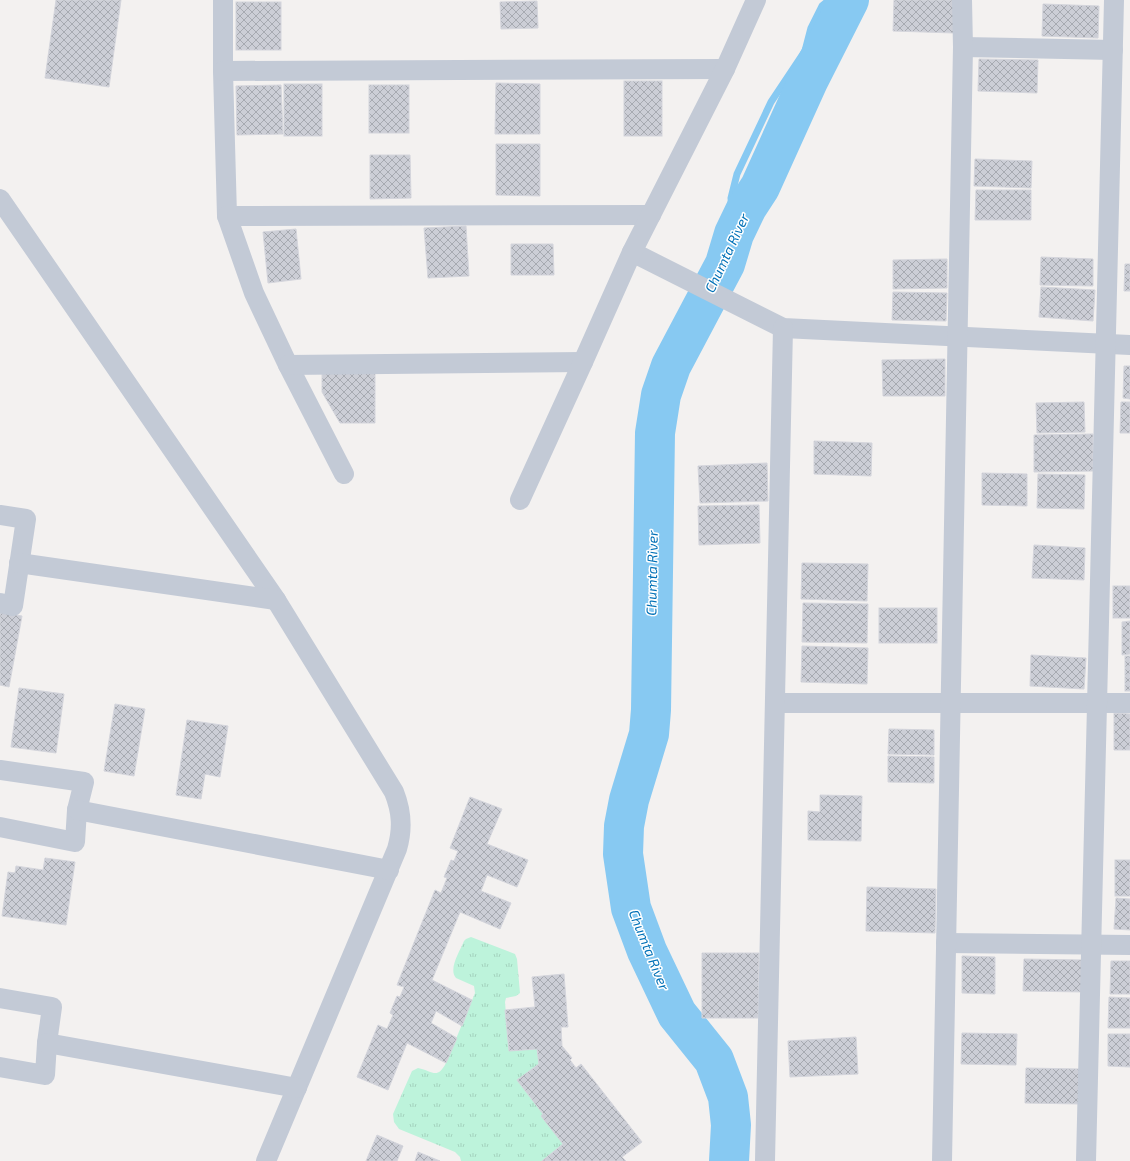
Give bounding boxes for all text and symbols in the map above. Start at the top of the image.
water label: Chumta River [701,210,752,295]
water label: Chumta River [642,530,661,616]
water label: Chumta River [626,907,673,993]

